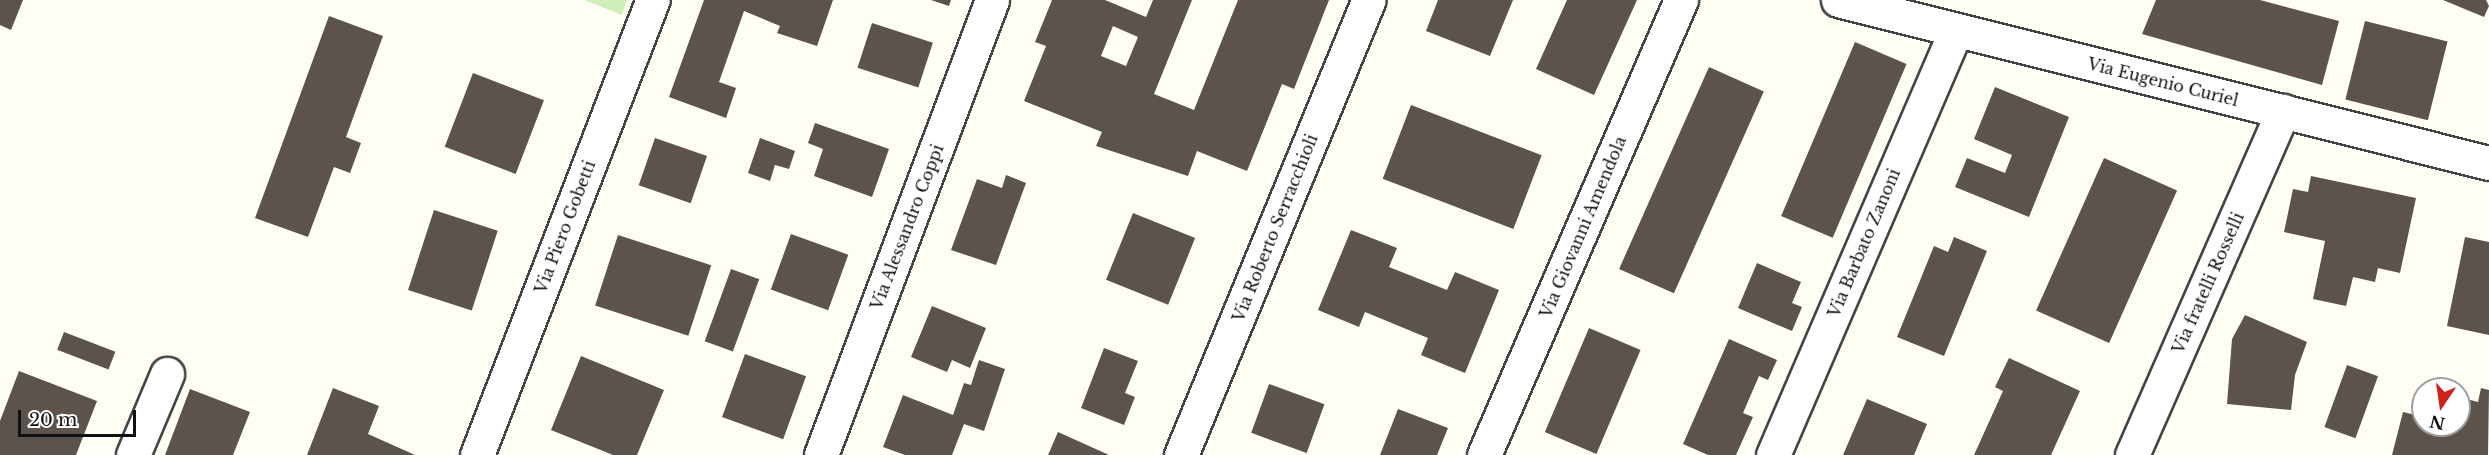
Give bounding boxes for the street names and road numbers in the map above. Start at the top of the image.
street label: Via Eugenio Curiel [2086,54,2240,110]
street label: Via Roberto Serracchioli [1228,131,1322,325]
street label: Via Giovanni Amendola [1536,133,1630,321]
street label: Via Alessandro Coppi [866,141,948,313]
street label: Via Piero Gobetti [531,158,599,296]
street label: Via Barbato Zanoni [1824,166,1904,320]
street label: Via fratelli Rosselli [2168,209,2248,357]

